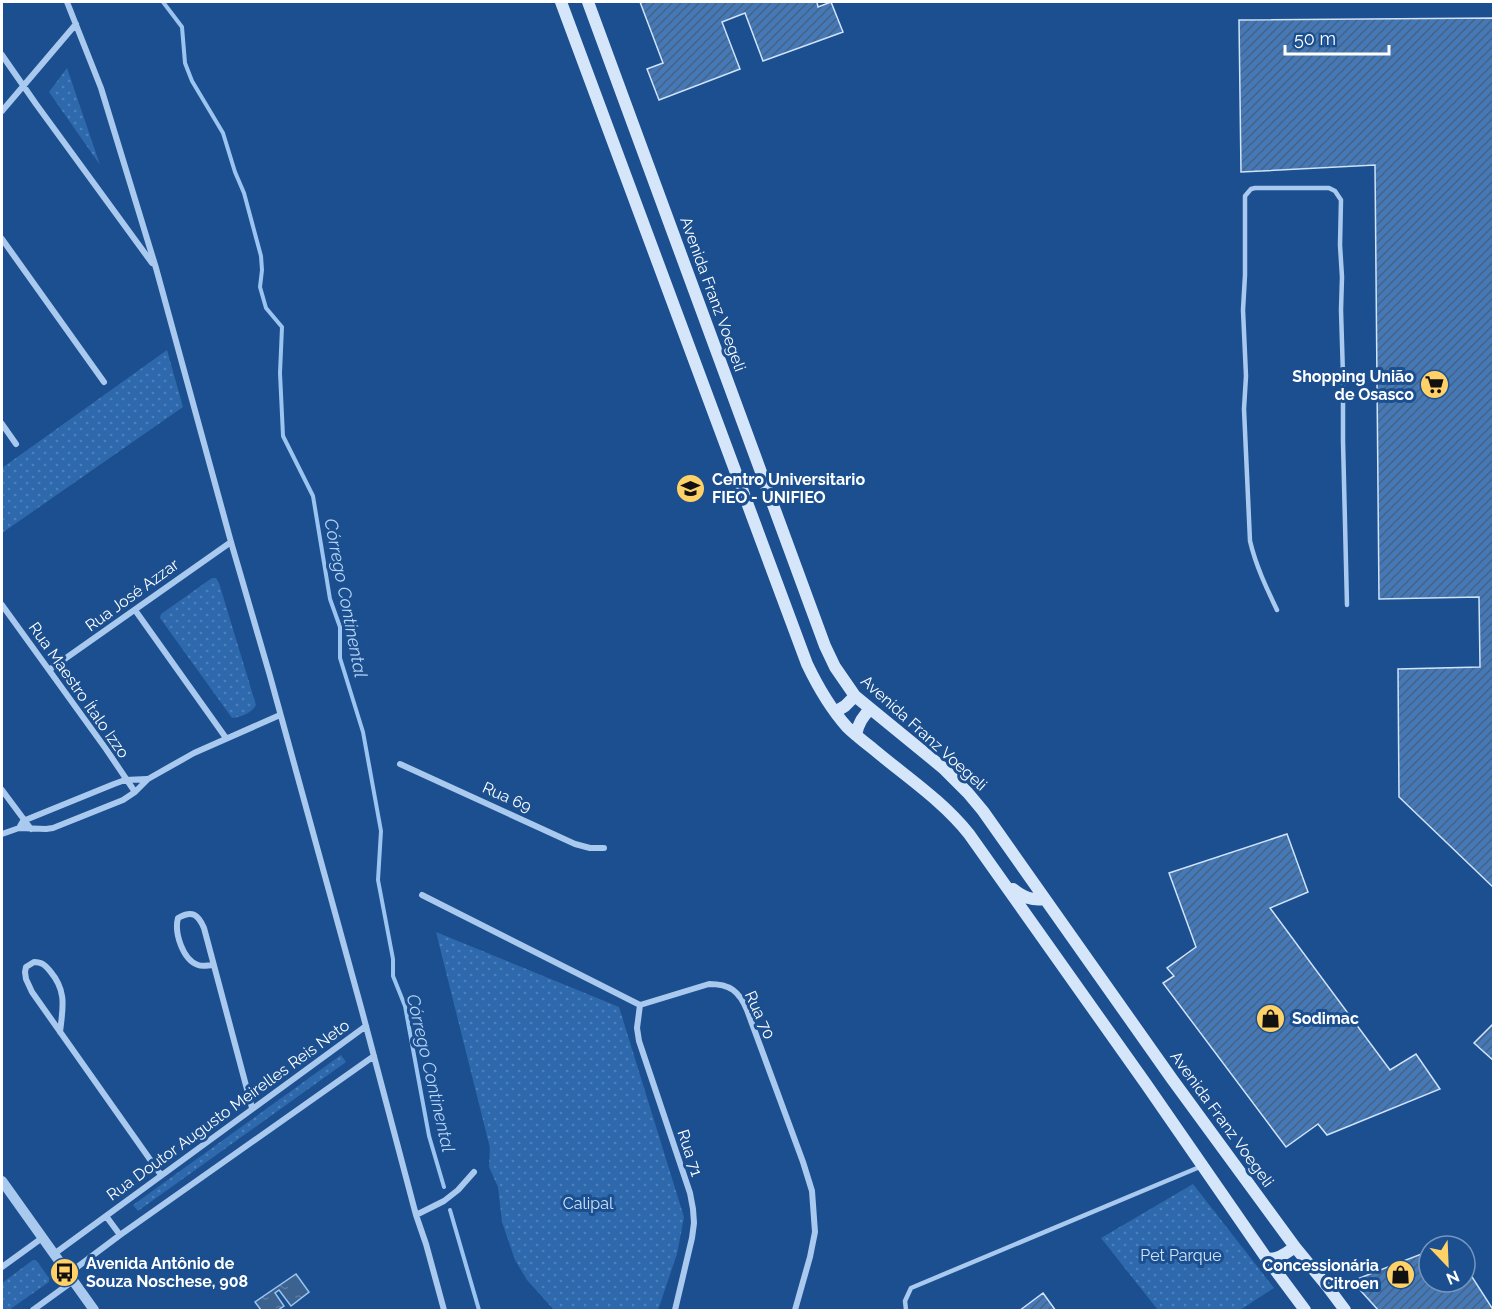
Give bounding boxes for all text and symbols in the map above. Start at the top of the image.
scale bar [1285,18,1388,56]
text: 50 m [1294,28,1336,49]
street label: Avenida Franz Voegeli [676,214,750,374]
place label: Shopping União de Osasco [1292,367,1414,404]
supermarket icon: Shopping União de Osasco [1419,369,1451,401]
place label: Centro Universitario FIEO - UNIFIEO [712,470,865,507]
school or university icon: Centro Universitario FIEO - UNIFIEO [675,472,707,504]
water label: Córrego Continental [320,517,372,680]
street label: Rua José Azzar [82,555,183,635]
street label: Rua Maestro Ítalo Izzo [25,618,134,762]
street label: Avenida Franz Voegeli [857,671,991,795]
street label: Rua 69 [480,778,534,816]
street label: Rua 70 [741,988,779,1042]
water label: Córrego Continental [403,992,459,1154]
shop icon: Sodimac [1255,1002,1287,1034]
place label: Sodimac [1292,1009,1359,1028]
street label: Rua Doutor Augusto Meirelles Reis Neto [103,1016,353,1204]
street label: Avenida Franz Voegeli [1166,1047,1278,1191]
street label: Rua 71 [674,1127,707,1179]
park label: Calipal [563,1194,614,1213]
north arrow [1417,1234,1477,1294]
park label: Pet Parque [1140,1246,1222,1265]
place label: Avenida Antônio de Souza Noschese, 908 [86,1254,248,1291]
bus stop icon: Avenida Antônio de Souza Noschese, 908 [49,1256,81,1288]
place label: Concessionária Citroen [1262,1256,1379,1293]
shop icon: Concessionária Citroen [1384,1258,1416,1290]
text: N [1443,1266,1462,1288]

